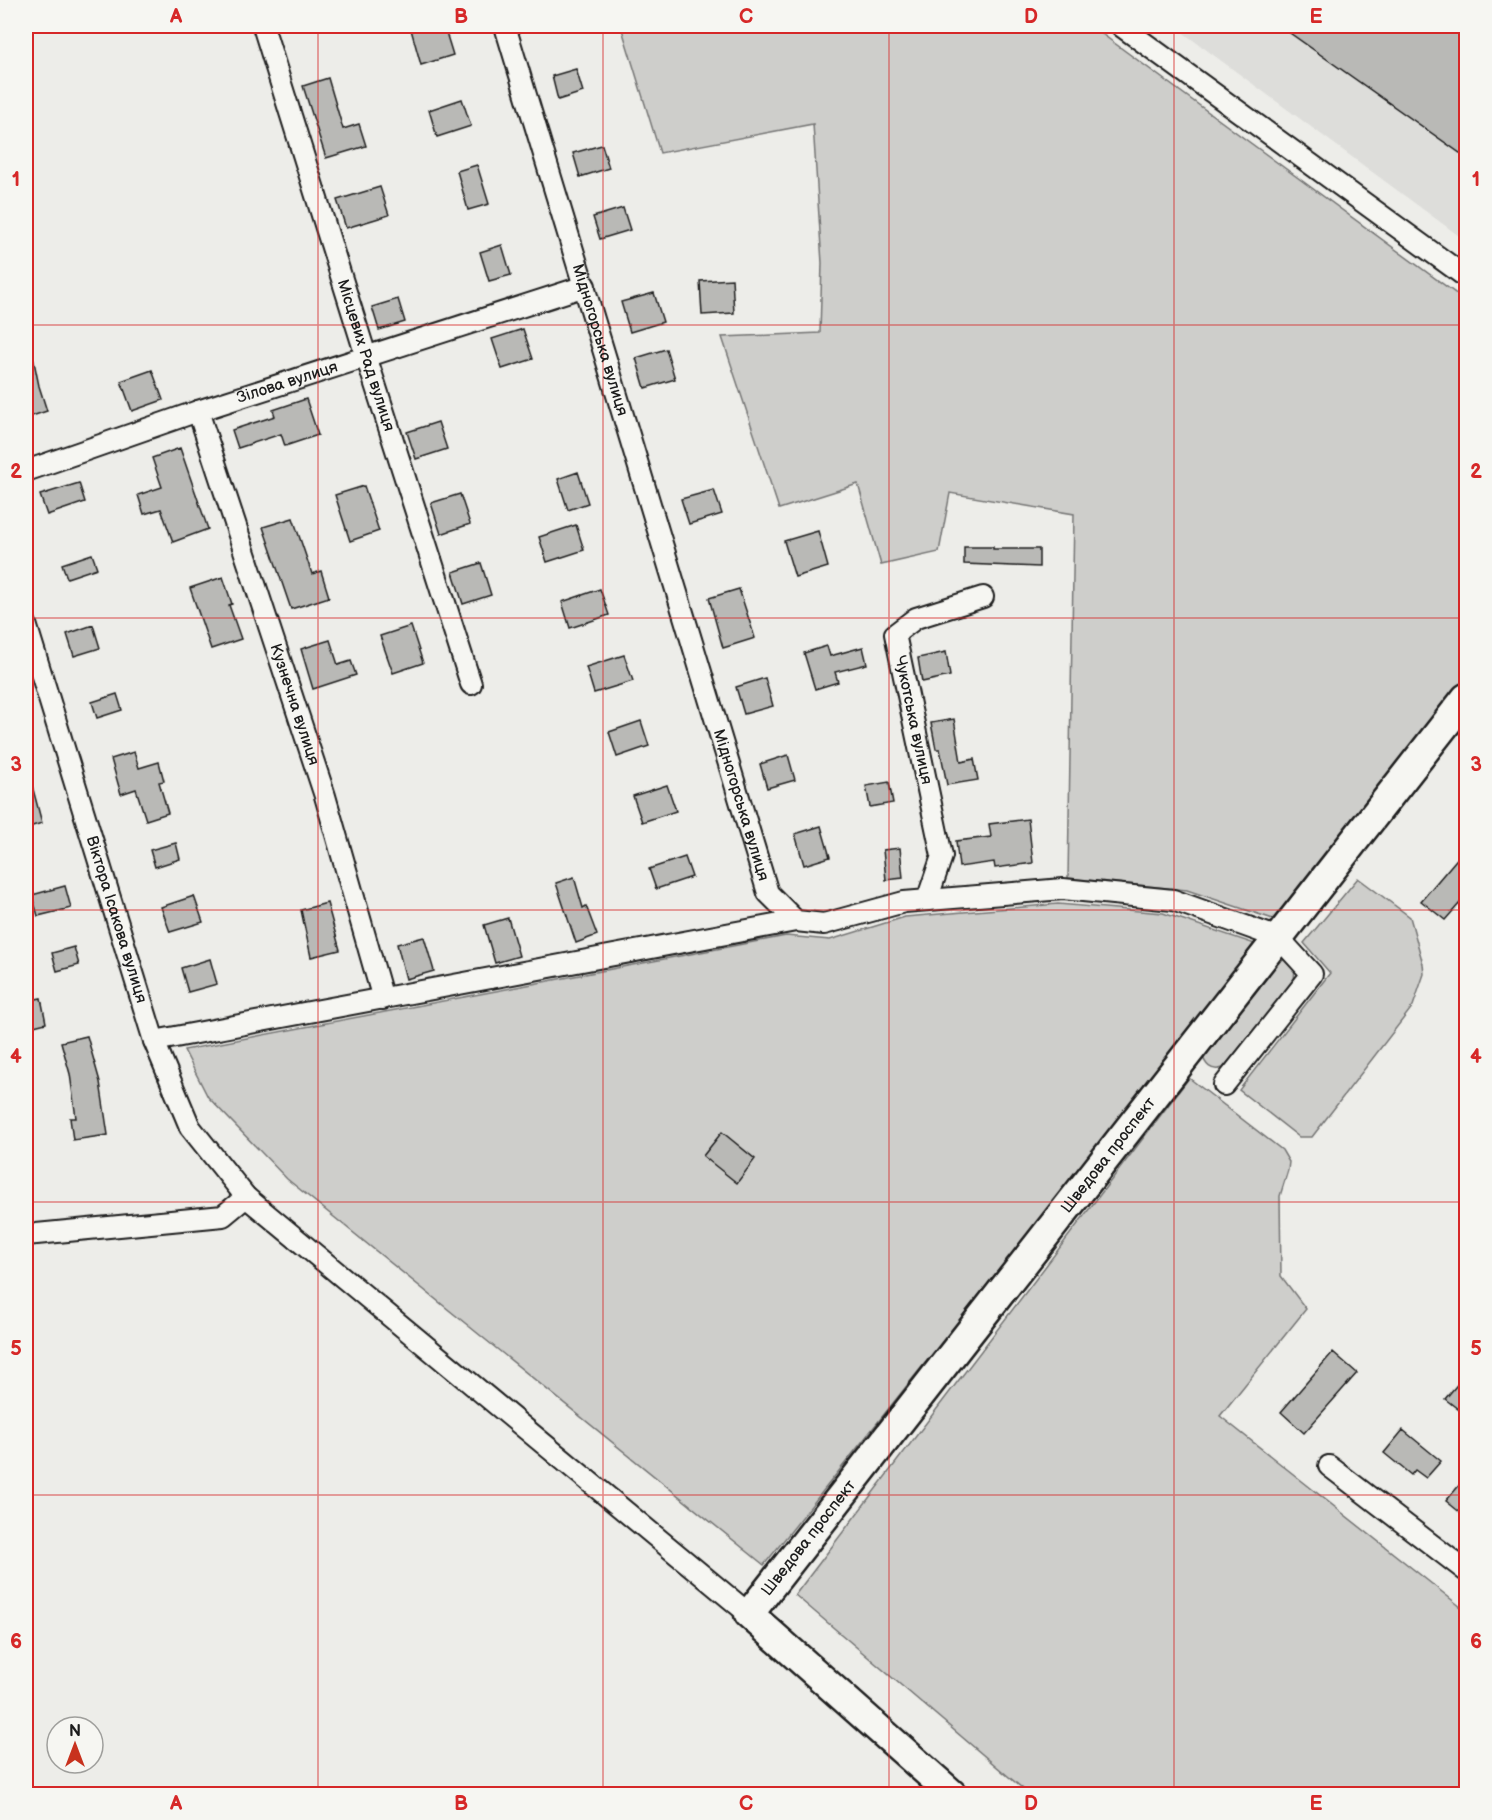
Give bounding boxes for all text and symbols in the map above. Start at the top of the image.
text: A [169,5,183,29]
text: B [454,5,468,29]
text: C [739,5,753,29]
text: D [1024,5,1038,29]
text: E [1310,5,1323,29]
text: 1 [12,168,20,192]
text: 1 [1472,168,1480,192]
street label: Мідногорська вулиця [568,262,632,418]
street label: Місцевих Рад вулиця [333,277,399,434]
street label: Зілова вулиця [234,357,340,407]
text: 2 [10,460,22,484]
text: 2 [1470,460,1482,484]
street label: Кузнечна вулиця [266,641,324,768]
street label: Чукотська вулиця [890,654,936,786]
street label: Мідногорська вулиця [709,727,773,883]
text: 3 [10,753,22,777]
text: 3 [1470,753,1482,777]
street label: Віктора Ісакова вулиця [82,834,151,1005]
text: 4 [10,1045,22,1069]
text: 4 [1470,1045,1482,1069]
street label: Шведова проспект [1057,1093,1160,1217]
text: 5 [10,1337,22,1361]
text: 5 [1470,1337,1482,1361]
street label: Шведова проспект [757,1476,860,1600]
text: 6 [10,1630,22,1654]
text: 6 [1470,1630,1482,1654]
north arrow [45,1715,105,1775]
text: N [69,1722,81,1741]
text: A [169,1792,183,1816]
text: B [454,1792,468,1816]
text: C [739,1792,753,1816]
text: D [1024,1792,1038,1816]
text: E [1310,1792,1323,1816]

